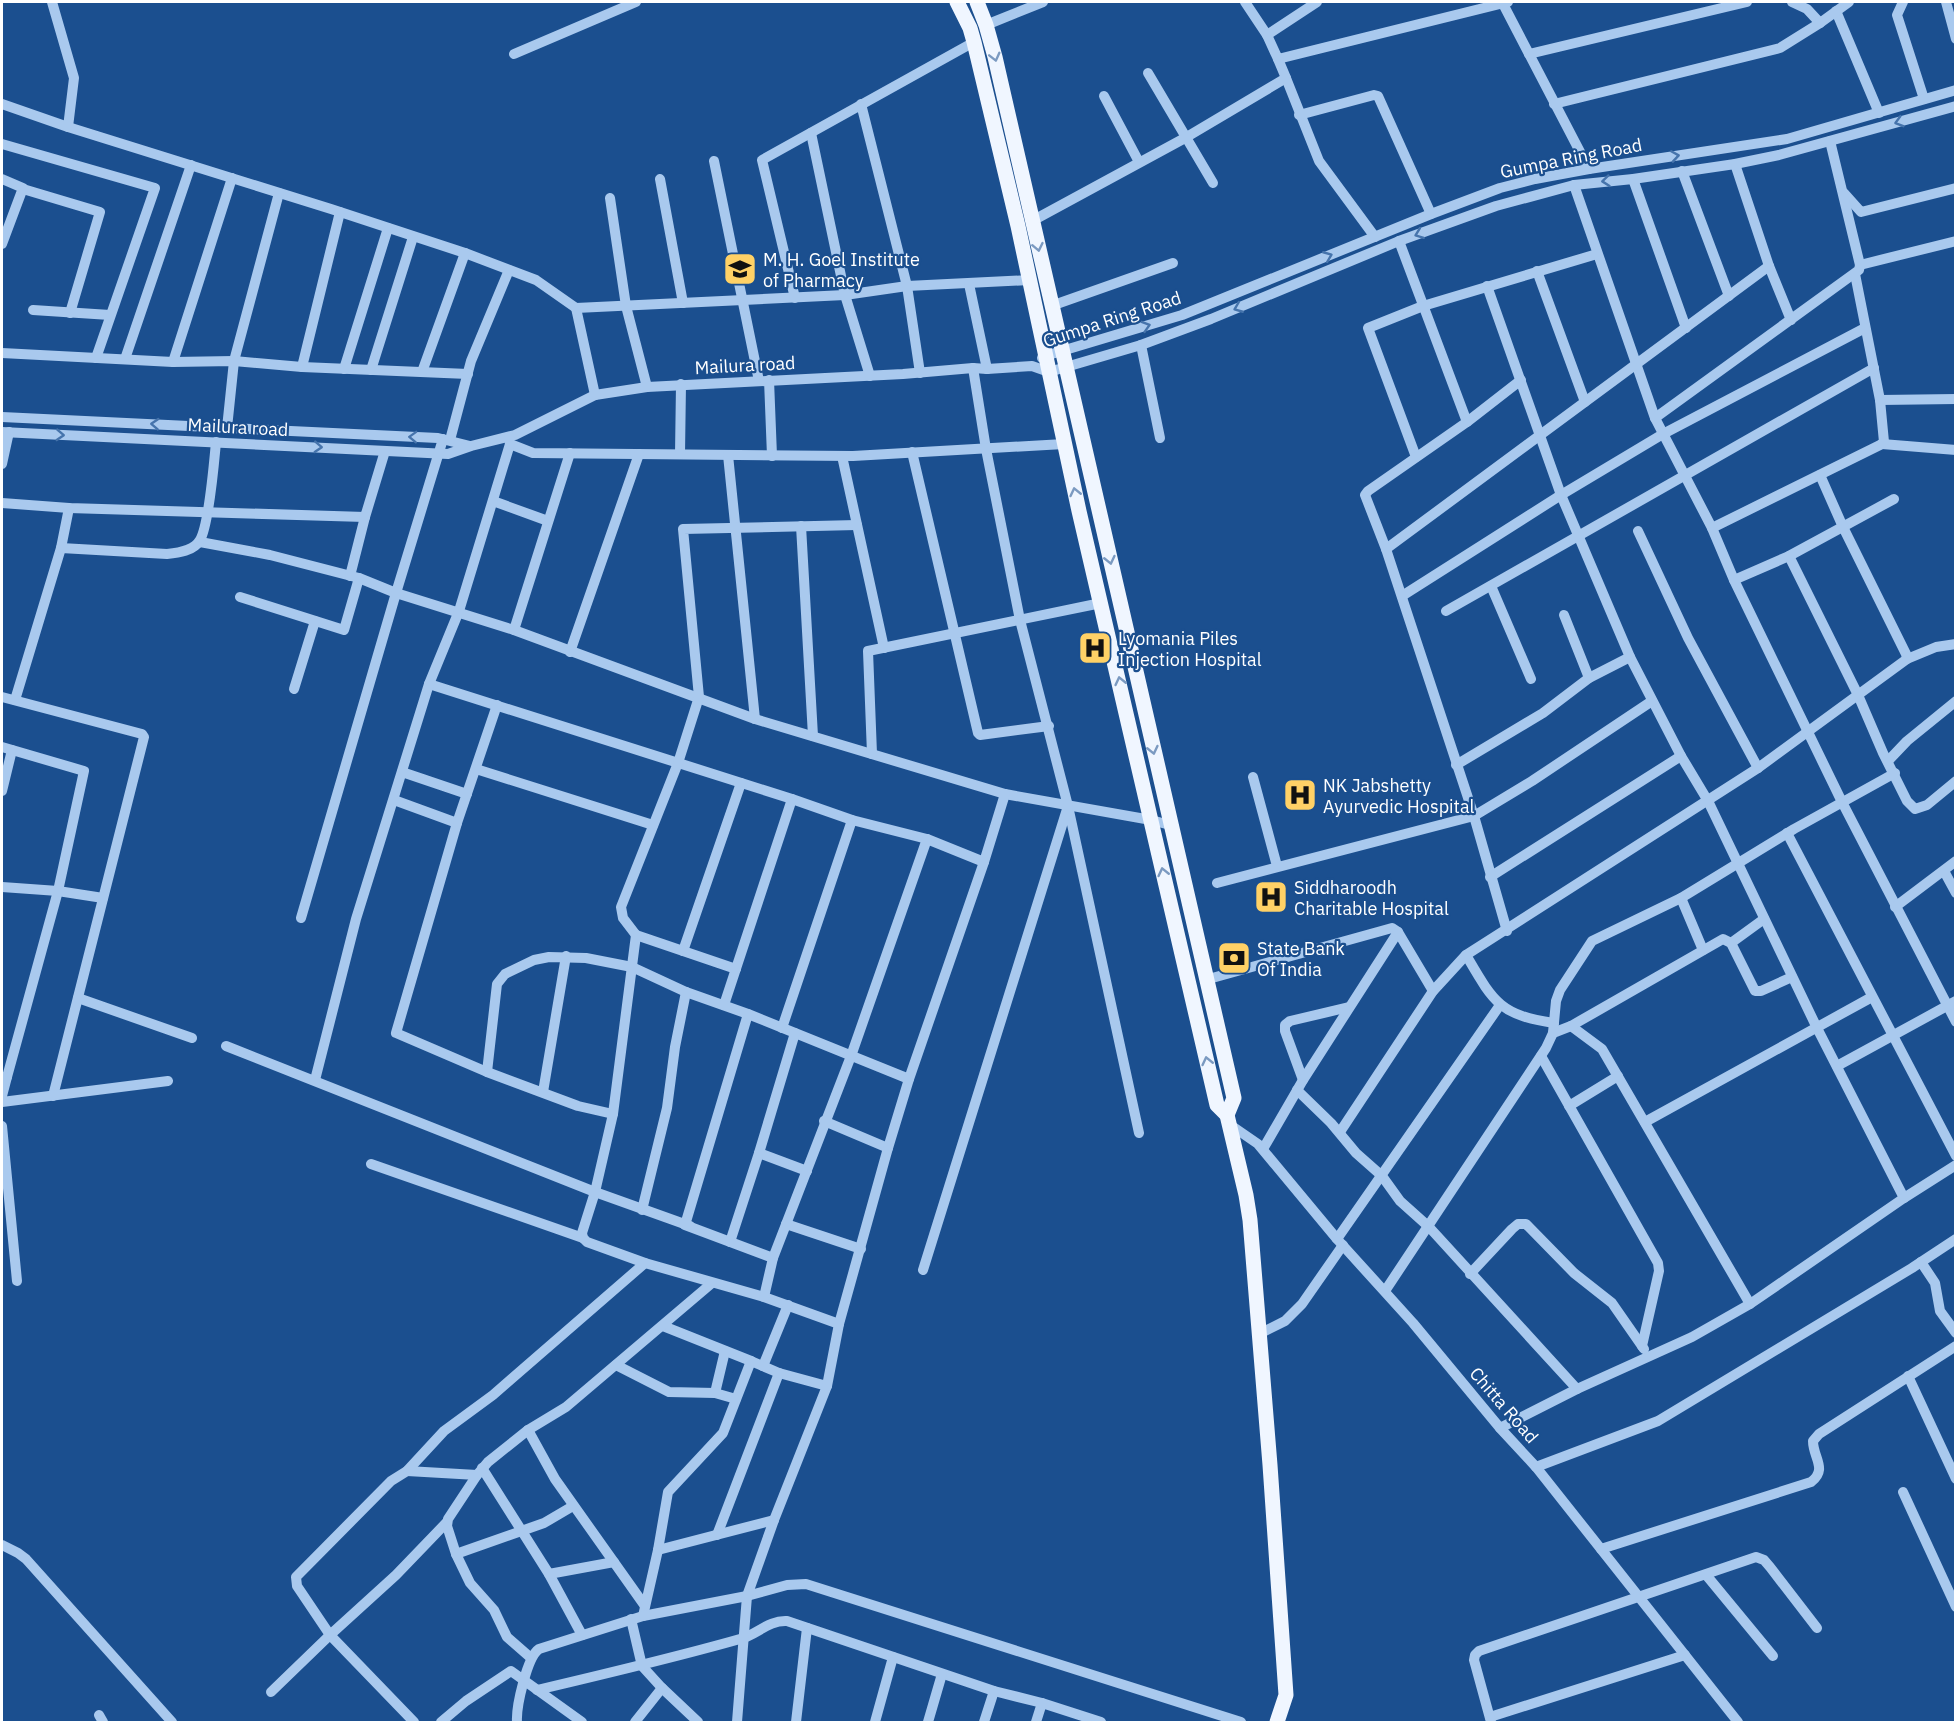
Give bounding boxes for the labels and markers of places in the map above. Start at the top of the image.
place label: M. H. Goel Institute of Pharmacy [763,248,920,292]
school or university icon: M. H. Goel Institute of Pharmacy [722,251,758,287]
place label: Lyomania Piles Injection Hospital [1118,627,1262,671]
hospital icon: Lyomania Piles Injection Hospital [1077,630,1113,666]
place label: NK Jabshetty Ayurvedic Hospital [1323,774,1475,818]
hospital icon: NK Jabshetty Ayurvedic Hospital [1282,777,1318,813]
place label: Siddharoodh Charitable Hospital [1294,876,1449,920]
hospital icon: Siddharoodh Charitable Hospital [1253,879,1289,915]
place label: State Bank Of India [1257,937,1345,981]
bank icon: State Bank Of India [1216,940,1252,976]

